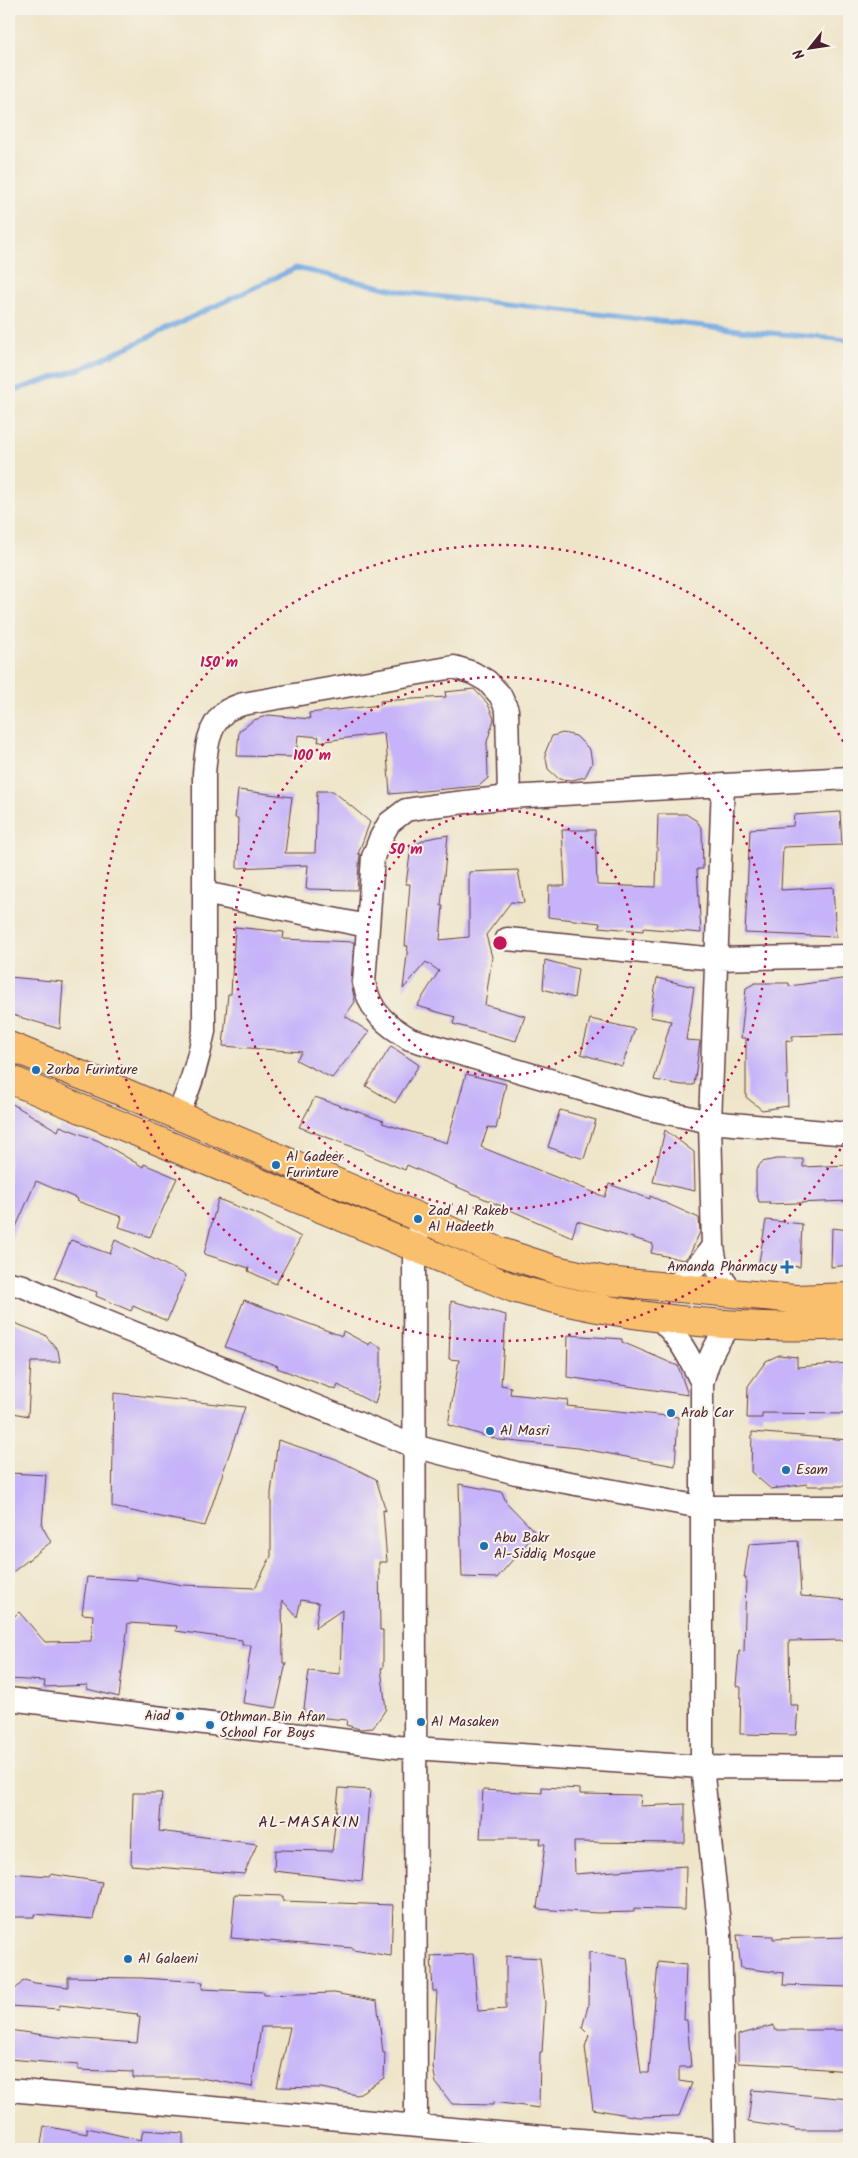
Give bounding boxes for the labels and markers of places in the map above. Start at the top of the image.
centre of rings [491,934,509,952]
place label: Zorba Furinture [46,1059,138,1081]
marker: Zorba Furinture [30,1064,42,1076]
place label: Al Gadeer Furinture [286,1146,344,1184]
marker: Al Gadeer Furinture [270,1159,282,1171]
place label: Zad Al Rakeb Al Hadeeth [428,1200,509,1238]
marker: Zad Al Rakeb Al Hadeeth [412,1213,424,1225]
place label: Amanda Pharmacy [667,1256,777,1278]
marker: Amanda Pharmacy [781,1261,793,1273]
place label: Arab Car [681,1402,735,1424]
marker: Arab Car [665,1407,677,1419]
place label: Al Masri [500,1420,550,1442]
marker: Al Masri [484,1425,496,1437]
place label: Esam [796,1459,828,1481]
marker: Esam [780,1464,792,1476]
place label: Abu Bakr Al-Siddiq Mosque [494,1527,596,1565]
marker: Abu Bakr Al-Siddiq Mosque [478,1540,490,1552]
place label: Aiad [145,1705,171,1727]
place label: Othman Bin Afan School For Boys [220,1706,325,1744]
marker: Aiad [174,1710,186,1722]
place label: Al Masaken [431,1711,499,1733]
marker: Al Masaken [415,1716,427,1728]
marker: Othman Bin Afan School For Boys [204,1719,216,1731]
place label: Al Galaeni [138,1948,198,1970]
marker: Al Galaeni [122,1953,134,1965]

